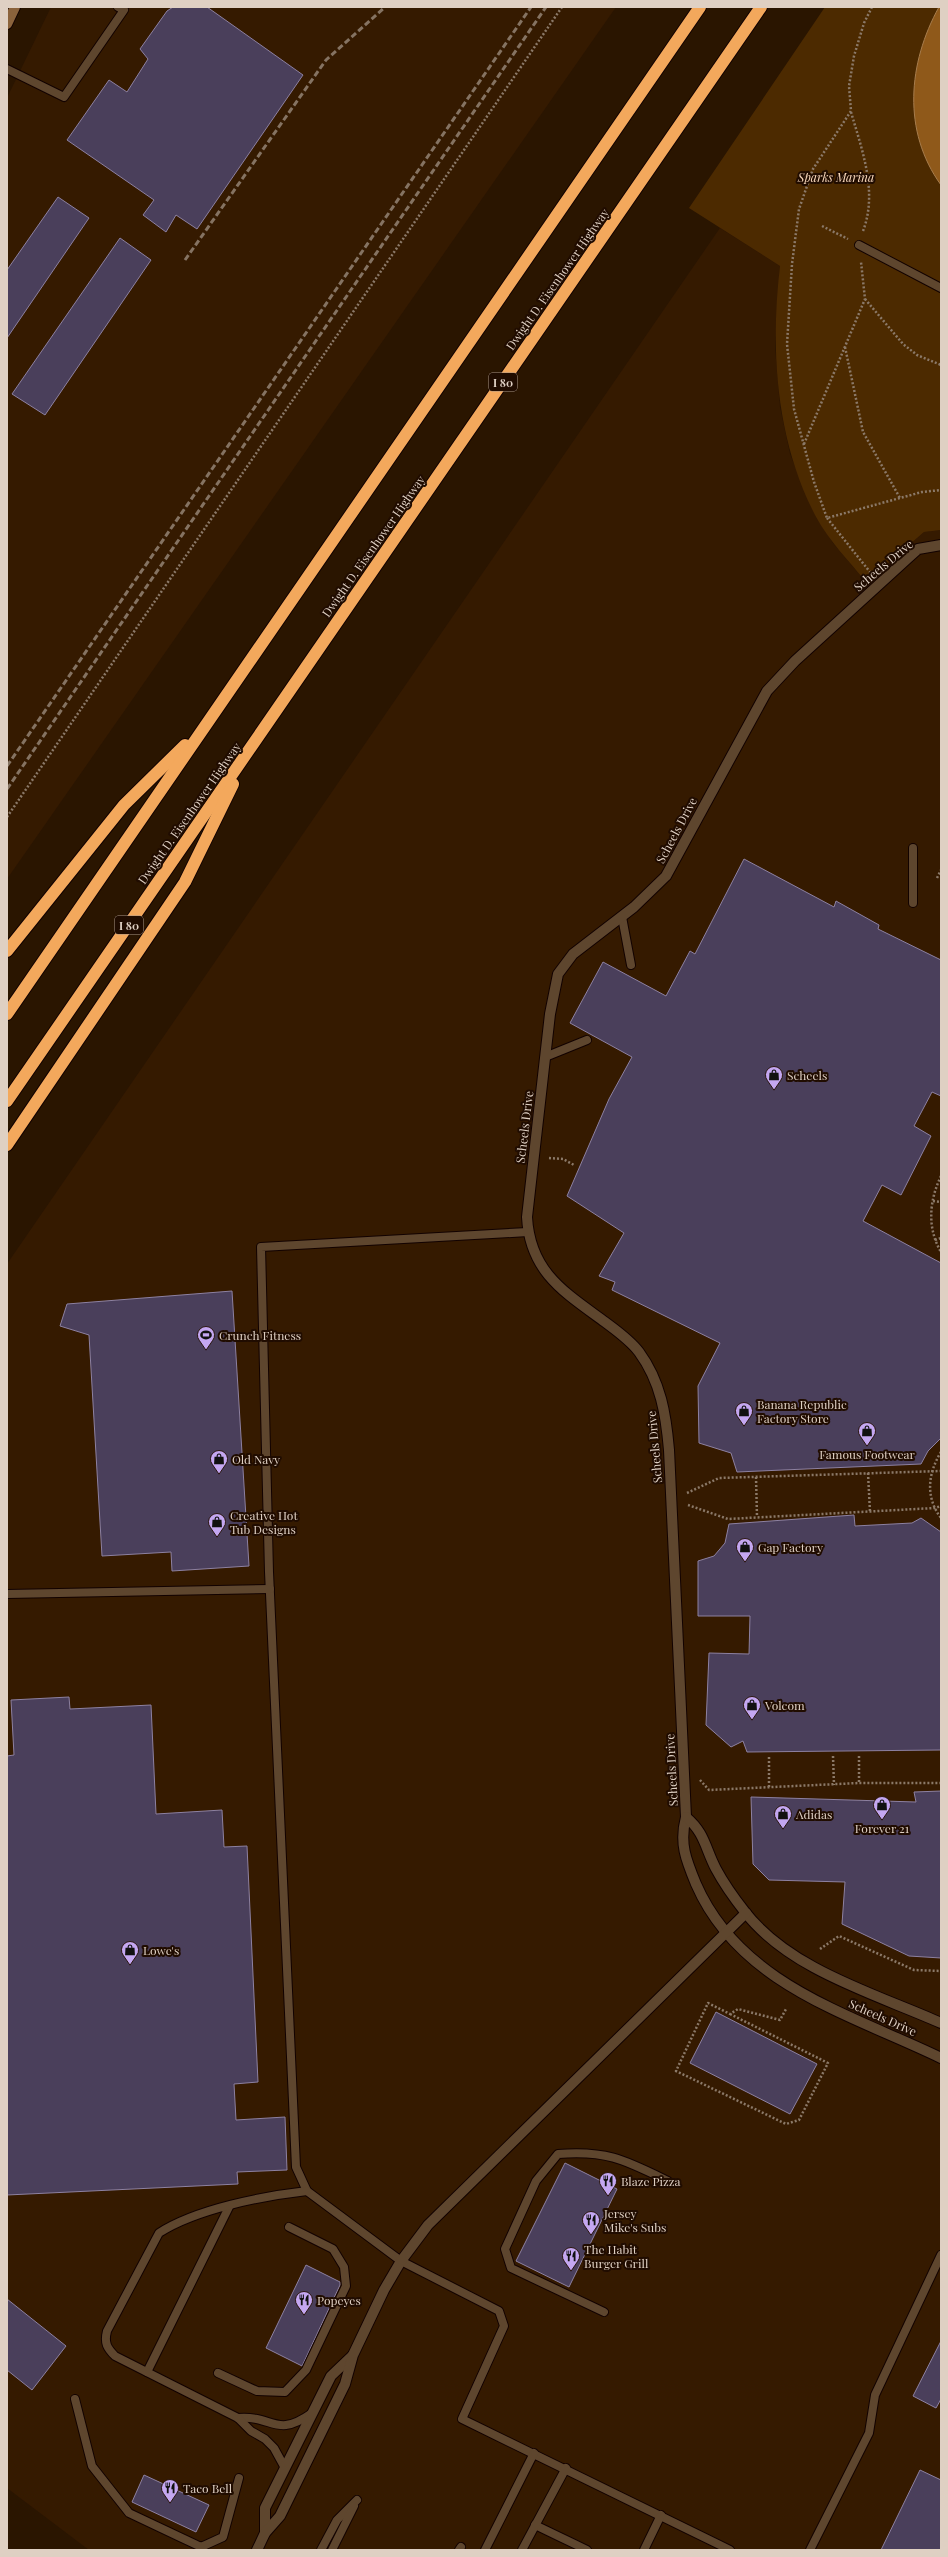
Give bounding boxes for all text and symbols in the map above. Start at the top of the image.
park label: Sparks Marina [797,169,874,185]
street label: Dwight D. Eisenhower Highway [502,205,612,353]
road number: I 80 [489,373,517,391]
street label: Dwight D. Eisenhower Highway [318,472,428,620]
street label: Scheels Drive [850,536,916,594]
street label: Dwight D. Eisenhower Highway [134,739,244,887]
street label: Scheels Drive [652,794,700,866]
road number: I 80 [115,916,143,934]
shop icon: Scheels [764,1065,784,1090]
place label: Scheels [787,1067,827,1083]
street label: Scheels Drive [512,1090,536,1164]
sports icon: Crunch Fitness [196,1325,216,1350]
place label: Crunch Fitness [219,1327,301,1343]
place label: Banana Republic Factory Store [757,1396,847,1426]
shop icon: Banana Republic Factory Store [734,1401,754,1426]
street label: Scheels Drive [643,1410,665,1484]
shop icon: Famous Footwear [857,1421,877,1446]
place label: Famous Footwear [819,1446,915,1462]
shop icon: Old Navy [209,1449,229,1474]
place label: Old Navy [232,1451,280,1467]
place label: Creative Hot Tub Designs [230,1507,298,1537]
shop icon: Creative Hot Tub Designs [207,1512,227,1537]
shop icon: Gap Factory [735,1537,755,1562]
place label: Gap Factory [758,1539,823,1555]
shop icon: Volcom [742,1695,762,1720]
place label: Volcom [764,1697,805,1713]
street label: Scheels Drive [661,1733,681,1807]
shop icon: Forever 21 [872,1795,892,1820]
shop icon: Adidas [773,1804,793,1829]
place label: Adidas [795,1806,832,1822]
place label: Forever 21 [855,1820,910,1836]
shop icon: Lowe's [120,1940,140,1965]
place label: Lowe's [143,1942,179,1958]
street label: Scheels Drive [847,1995,919,2039]
restaurant icon: Blaze Pizza [598,2171,618,2196]
place label: Blaze Pizza [621,2173,681,2189]
place label: Jersey Mike's Subs [603,2205,666,2235]
restaurant icon: Jersey Mike's Subs [581,2210,601,2235]
place label: The Habit Burger Grill [584,2241,649,2271]
restaurant icon: The Habit Burger Grill [561,2246,581,2271]
restaurant icon: Popeyes [294,2290,314,2315]
place label: Popeyes [317,2292,361,2308]
restaurant icon: Taco Bell [160,2478,180,2503]
place label: Taco Bell [183,2480,233,2496]

